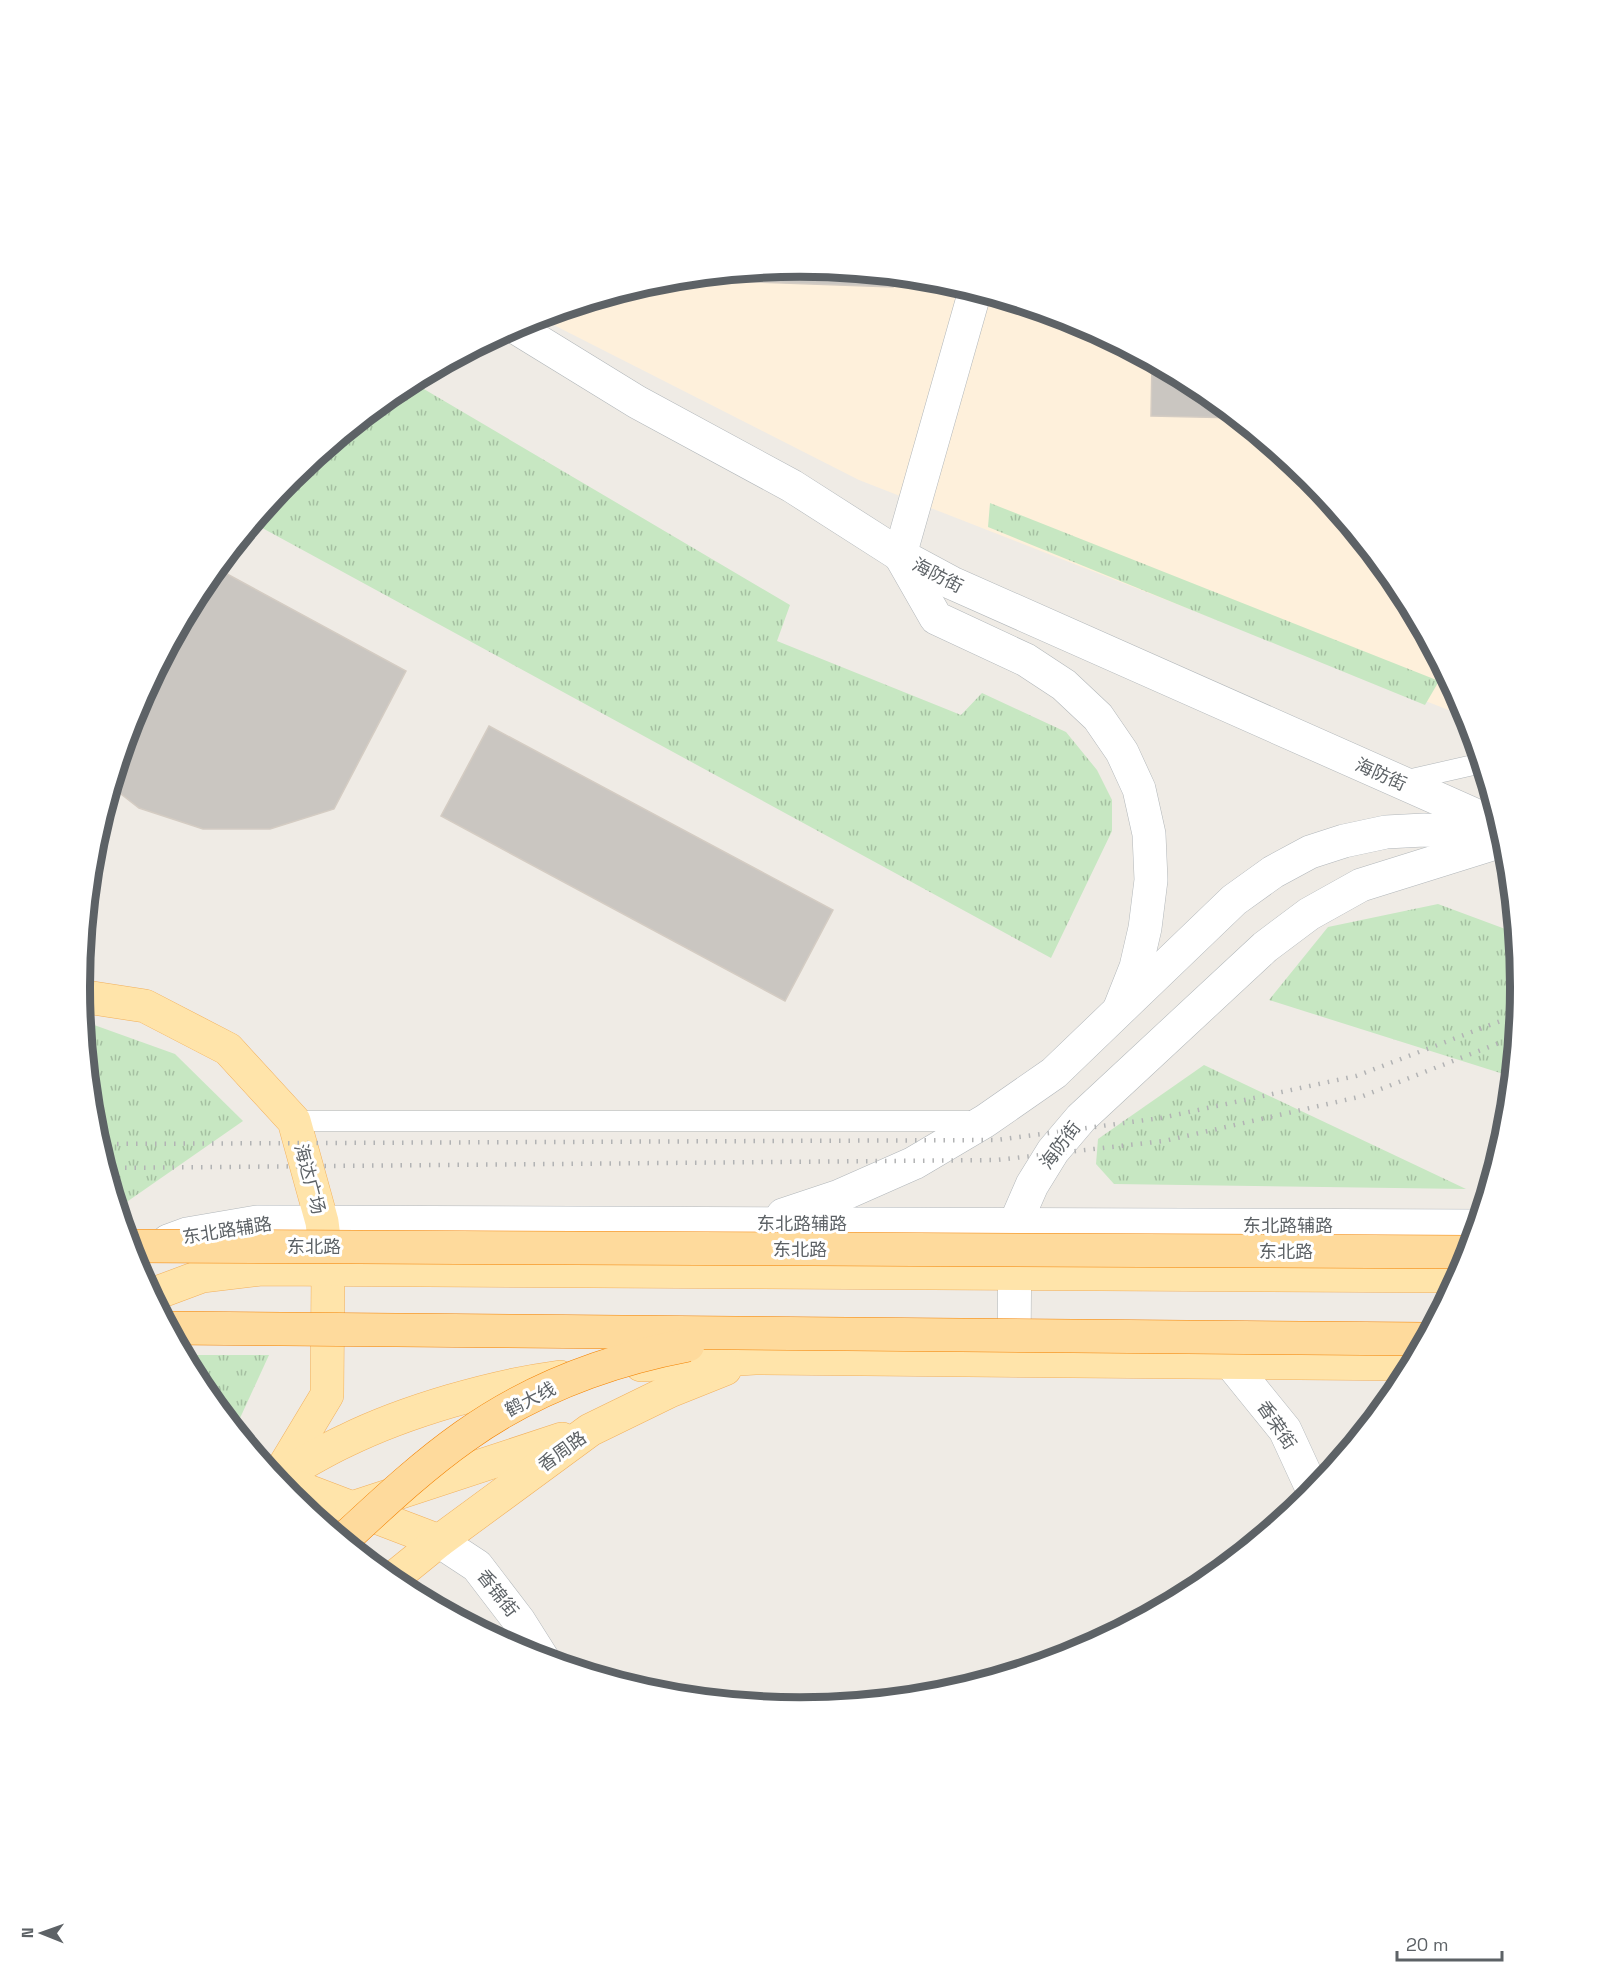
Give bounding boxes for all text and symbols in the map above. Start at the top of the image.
street label: 海防街 [909,552,967,598]
street label: 海防街 [1352,753,1410,795]
street label: 海防街 [1035,1117,1085,1173]
street label: 海达广场 [290,1141,330,1217]
street label: 东北路辅路 [181,1212,273,1248]
street label: 东北路辅路 [757,1212,847,1235]
street label: 东北路辅路 [1243,1214,1333,1237]
street label: 东北路 [287,1235,341,1258]
street label: 东北路 [773,1238,827,1261]
street label: 东北路 [1259,1240,1313,1263]
street label: 鹤大线 [501,1376,559,1422]
street label: 香荣街 [1252,1396,1302,1454]
street label: 香周路 [533,1426,591,1476]
street label: 香锦街 [472,1565,524,1621]
north arrow [12,1903,72,1963]
scale bar [1397,1924,1502,1962]
text: N [17,1927,38,1938]
text: 20 m [1406,1933,1449,1956]

